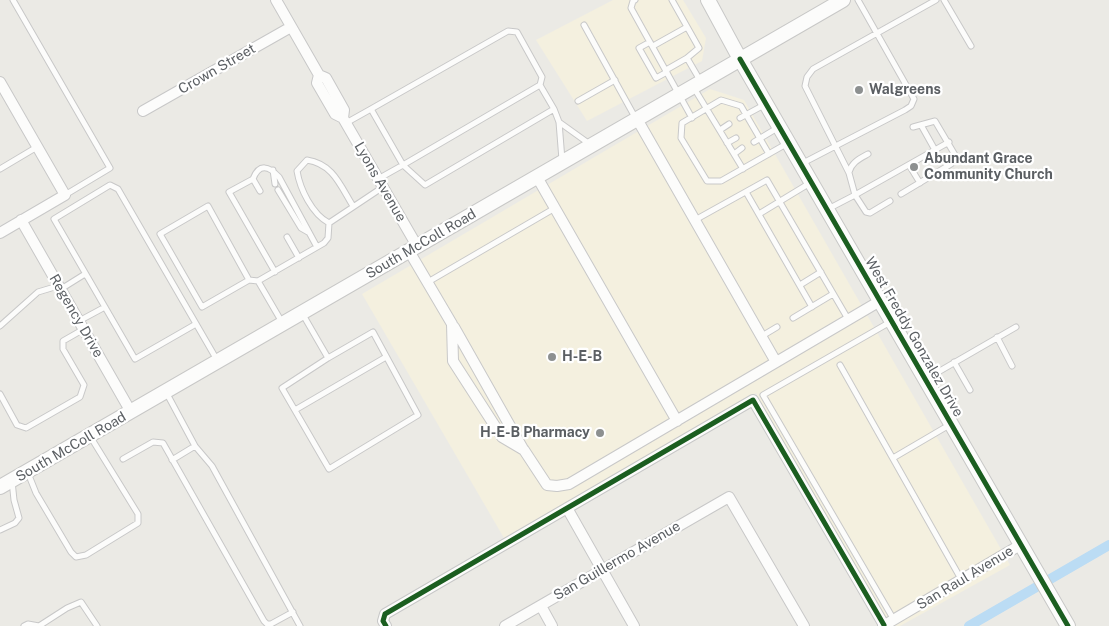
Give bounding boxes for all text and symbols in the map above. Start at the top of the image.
street label: Crown Street [176,40,258,98]
place label: Walgreens [869,82,941,98]
marker: Walgreens [853,84,865,96]
street label: Lyons Avenue [350,139,410,225]
place label: Abundant Grace Community Church [924,151,1053,184]
marker: Abundant Grace Community Church [908,161,920,173]
street label: South McColl Road [363,206,479,282]
street label: West Freddy Gonzalez Drive [861,254,967,420]
street label: Regency Drive [45,271,107,361]
place label: H-E-B [562,349,602,365]
marker: H-E-B [546,351,558,363]
street label: South McColl Road [13,409,129,485]
place label: H-E-B Pharmacy [480,425,590,441]
marker: H-E-B Pharmacy [594,427,606,439]
street label: San Guillermo Avenue [551,518,683,604]
street label: San Raul Avenue [914,543,1016,613]

